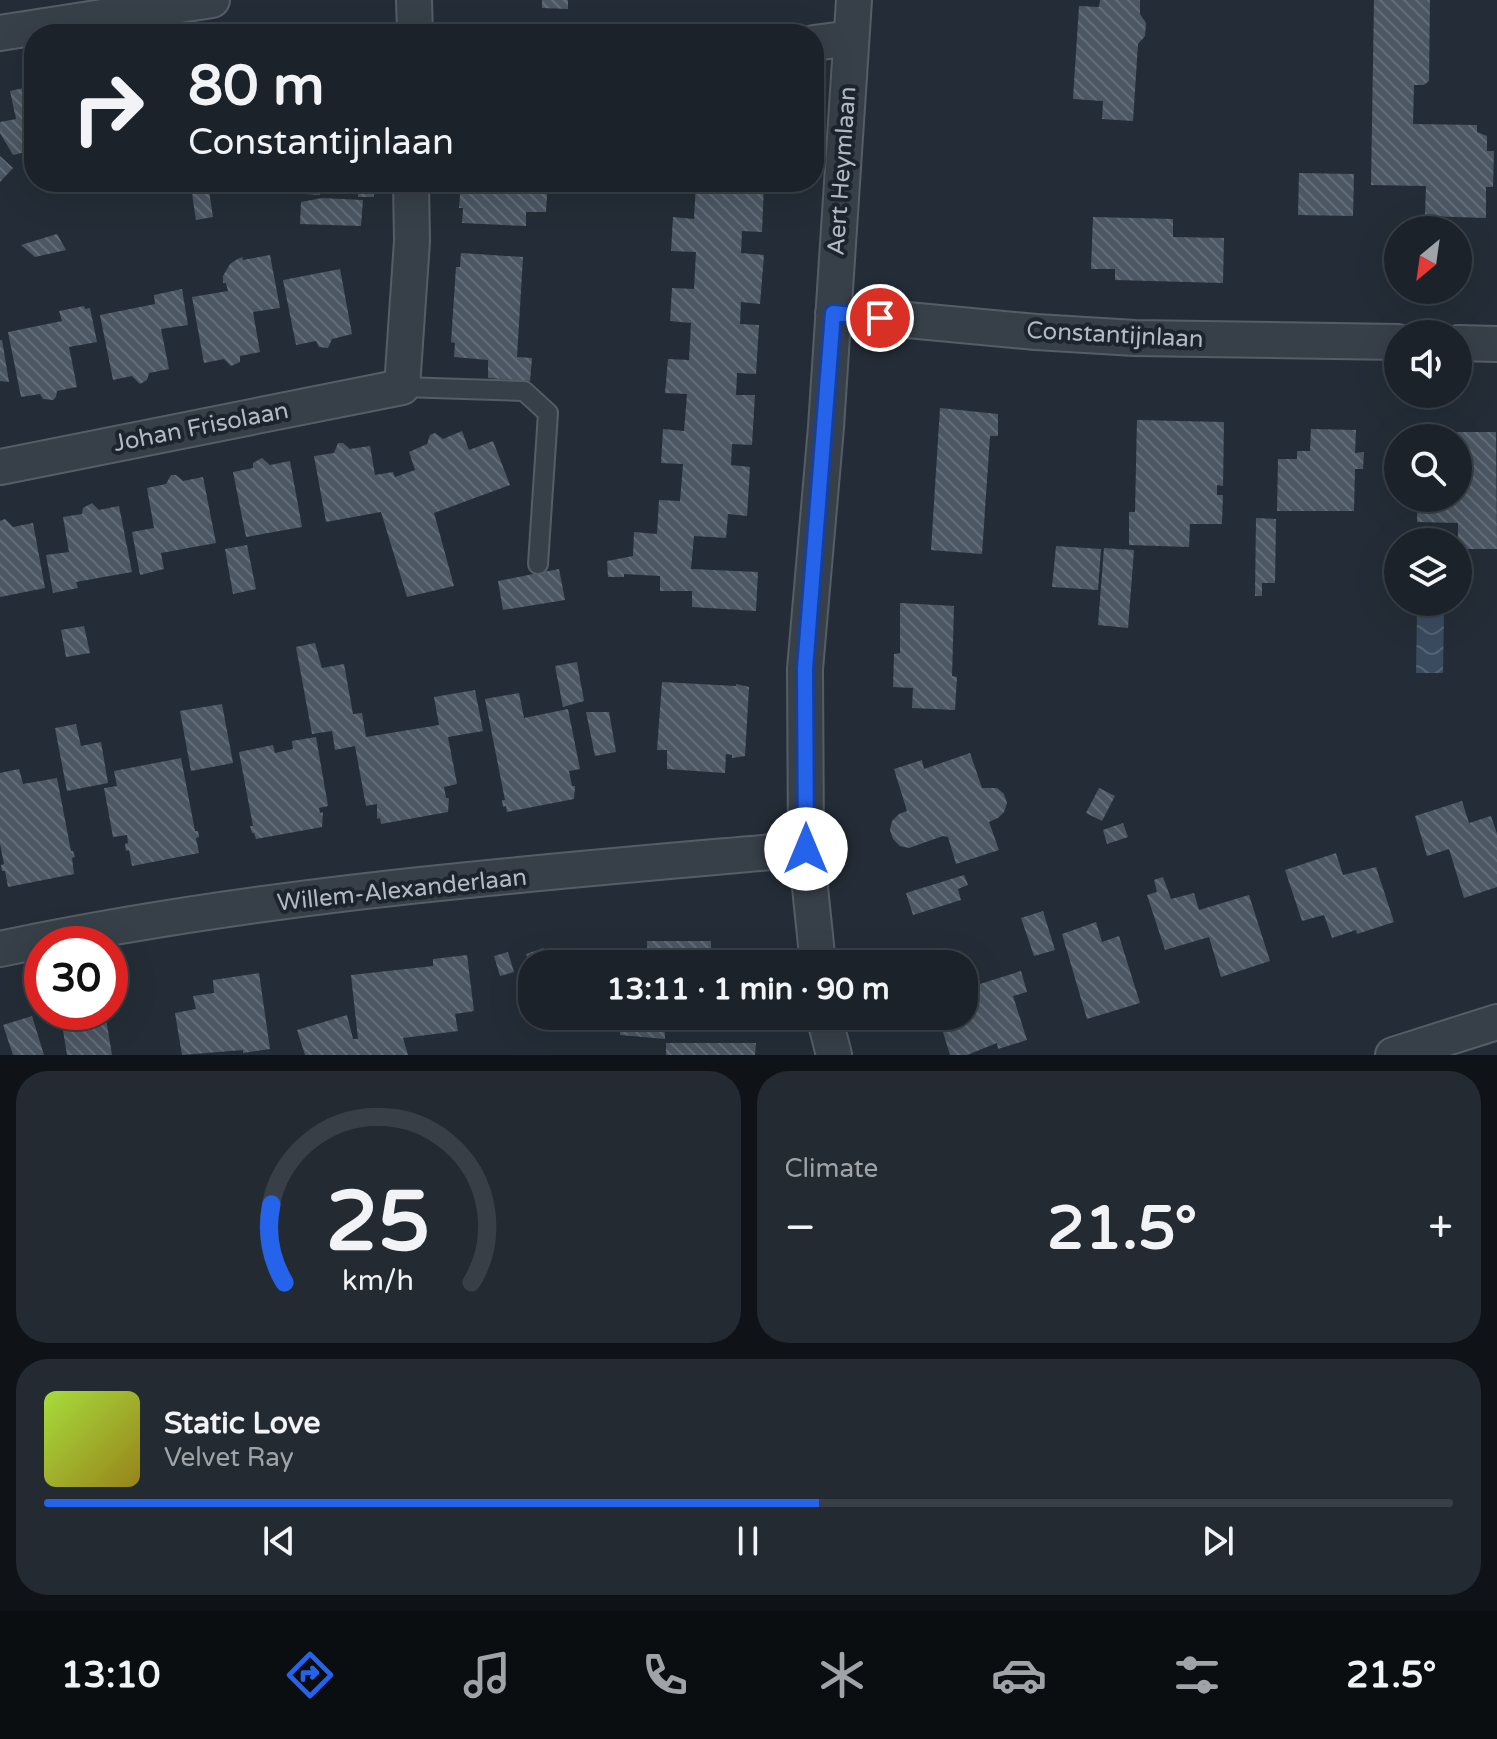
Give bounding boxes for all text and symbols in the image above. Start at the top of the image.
text: 80 m [188,53,324,120]
icon: right [56,56,160,160]
street label: Aert Heymlaan [822,85,862,257]
text: Constantijnlaan [188,121,454,164]
north arrow [1384,216,1472,304]
map controls [1384,216,1472,616]
pin [846,284,914,352]
icon: arrive [858,296,902,340]
street label: Constantijnlaan [1026,316,1204,354]
button: sound [1384,320,1472,408]
street label: Johan Frisolaan [111,396,291,458]
button: search [1384,424,1472,512]
button: layers [1384,528,1472,616]
position arrow [764,807,848,891]
street label: Willem-Alexanderlaan [276,862,528,918]
speed limit sign: 30 [24,926,128,1030]
text: 13:11 · 1 min · 90 m [607,971,889,1008]
text: Climate [785,1153,878,1184]
text: 25 [326,1173,430,1273]
text: 21.5° [1047,1193,1197,1265]
text: − [785,1202,816,1255]
text: + [1428,1202,1453,1255]
text: km/h [342,1264,414,1298]
text: Static Love [164,1405,320,1442]
text: Velvet Ray [164,1442,294,1473]
icon: previous [257,1519,301,1563]
icon: pause [726,1519,770,1563]
icon: next [1196,1519,1240,1563]
icon: directions [282,1647,338,1703]
icon: music [459,1647,515,1703]
icon: phone [637,1647,693,1703]
icon: climate [814,1647,870,1703]
icon: car [991,1647,1047,1703]
icon: filters [1169,1647,1225,1703]
text: 13:10 [61,1654,160,1697]
text: 21.5° [1346,1654,1436,1697]

